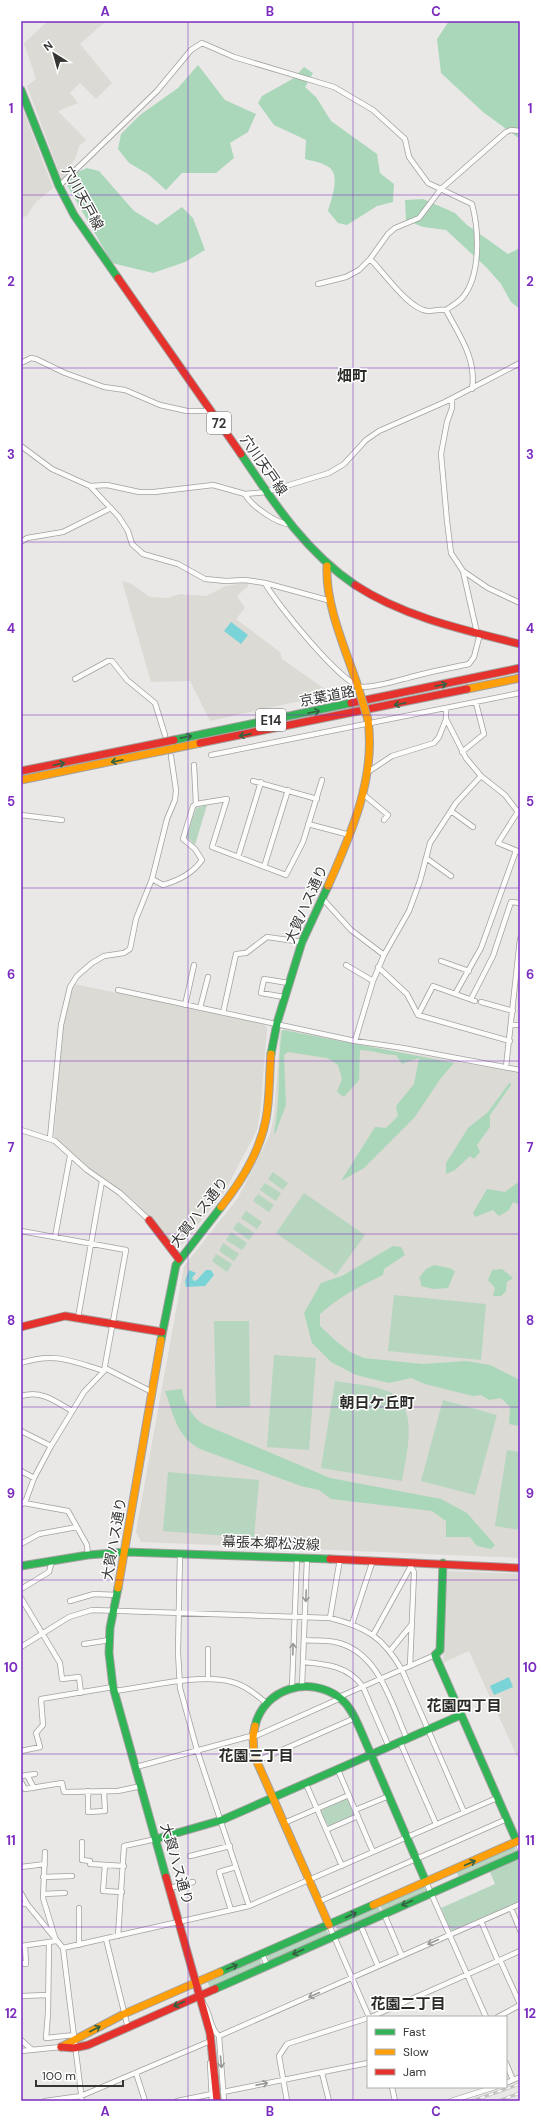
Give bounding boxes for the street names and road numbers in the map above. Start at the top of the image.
street label: 穴川天戸線 [58,163,108,233]
road number: 72 [207,412,231,434]
street label: 穴川天戸線 [237,431,291,499]
street label: 京葉道路 [298,682,356,710]
road number: E14 [256,709,286,731]
street label: 大賀ハス通り [281,862,331,946]
street label: 大賀ハス通り [166,1173,232,1251]
street label: 大賀ハス通り [98,1496,130,1582]
street label: 幕張本郷松波線 [222,1532,320,1554]
street label: 大賀ハス通り [157,1821,197,1907]

